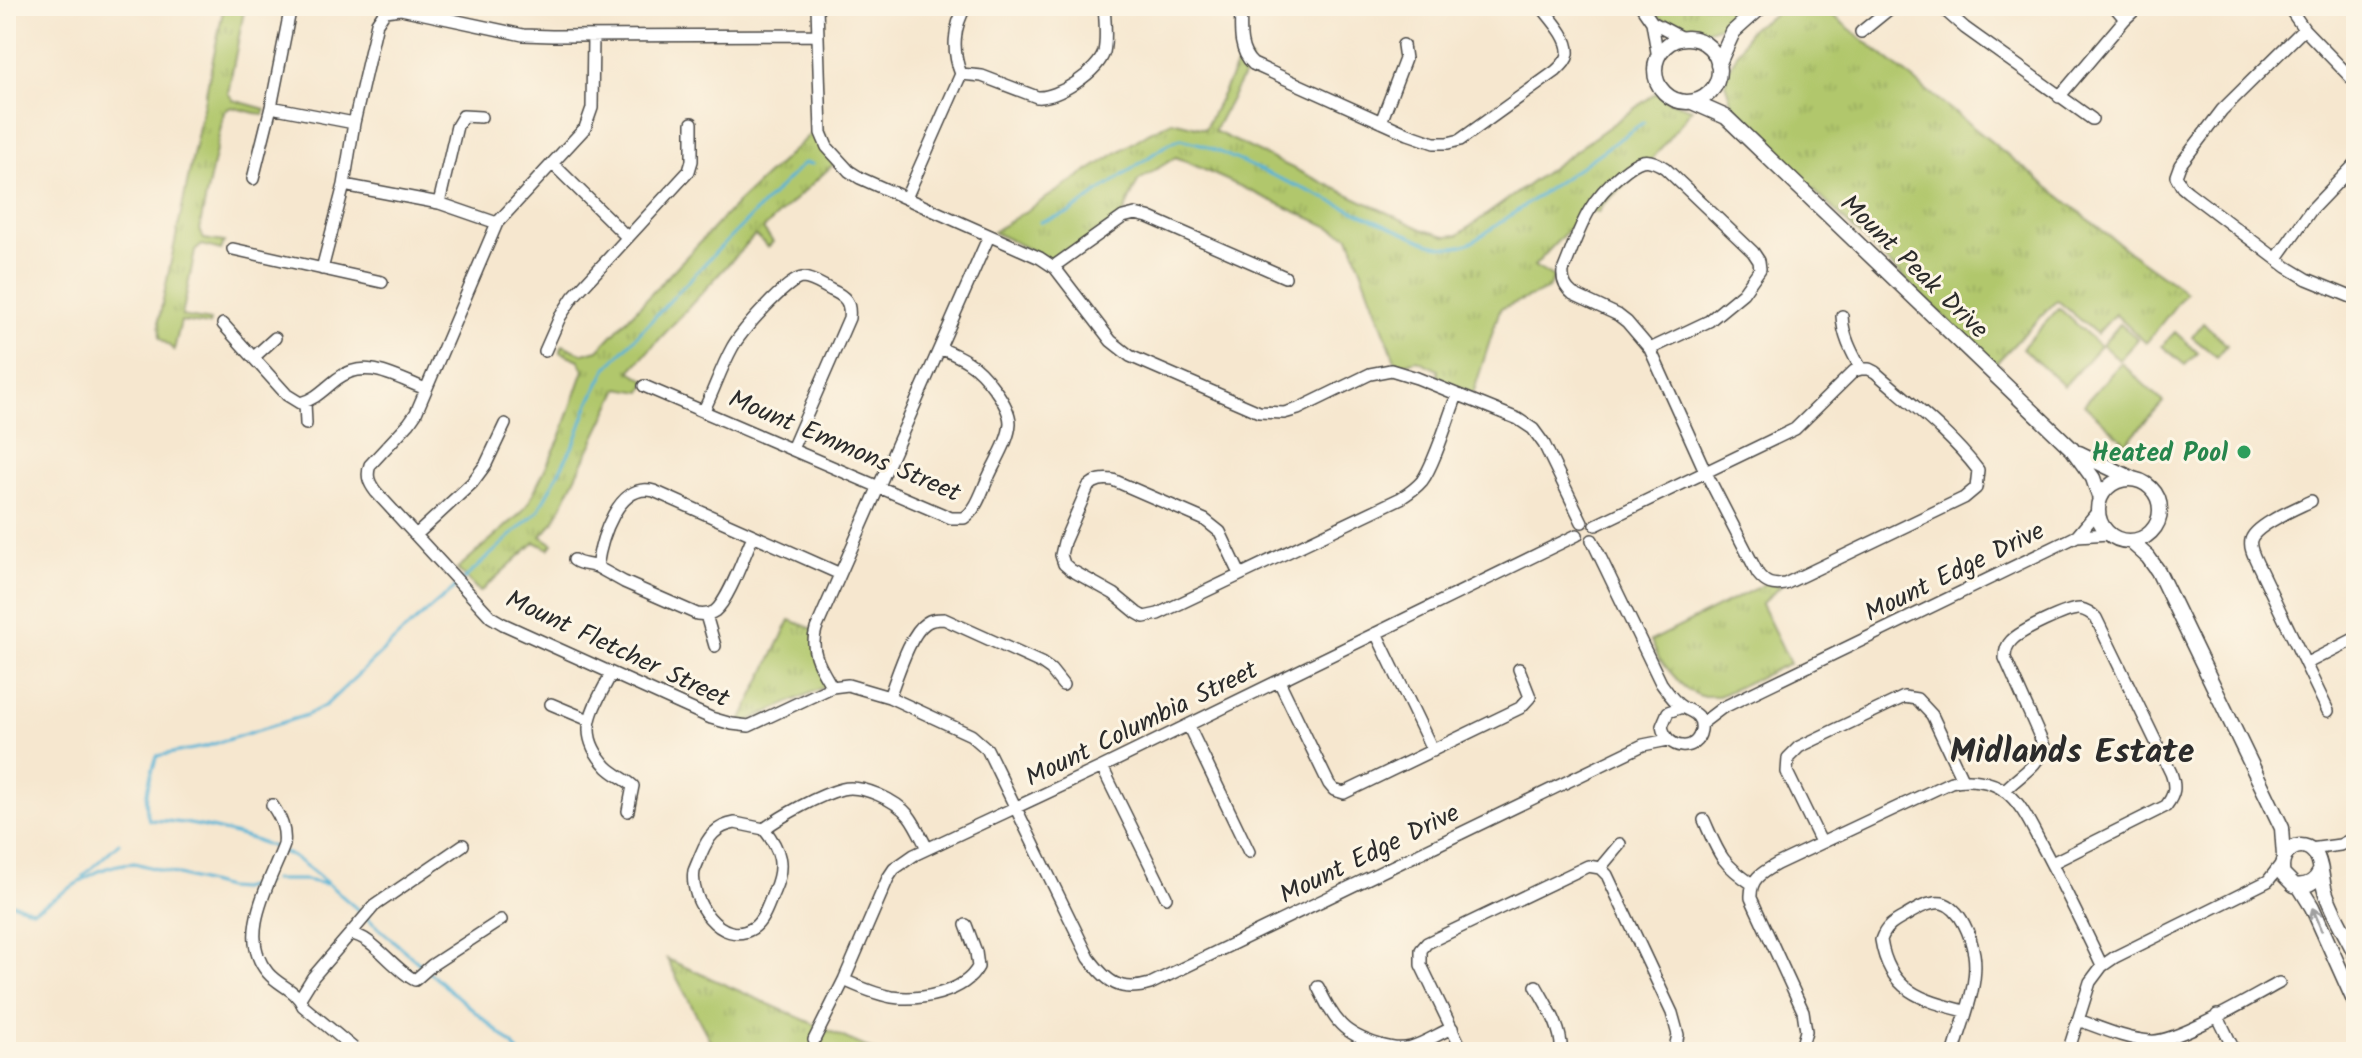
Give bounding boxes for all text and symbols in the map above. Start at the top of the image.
street label: Mount Peak Drive [1829,185,1998,350]
street label: Mount Emmons Street [721,379,968,515]
place label: Heated Pool [2092,433,2228,475]
marker: Heated Pool [2235,443,2253,461]
street label: Mount Edge Drive [1858,511,2052,635]
street label: Mount Fletcher Street [498,579,737,721]
street label: Mount Columbia Street [1018,650,1266,799]
district label: Midlands Estate [1950,726,2195,780]
street label: Mount Edge Drive [1273,793,1467,917]
one-way arrow [2309,907,2324,931]

